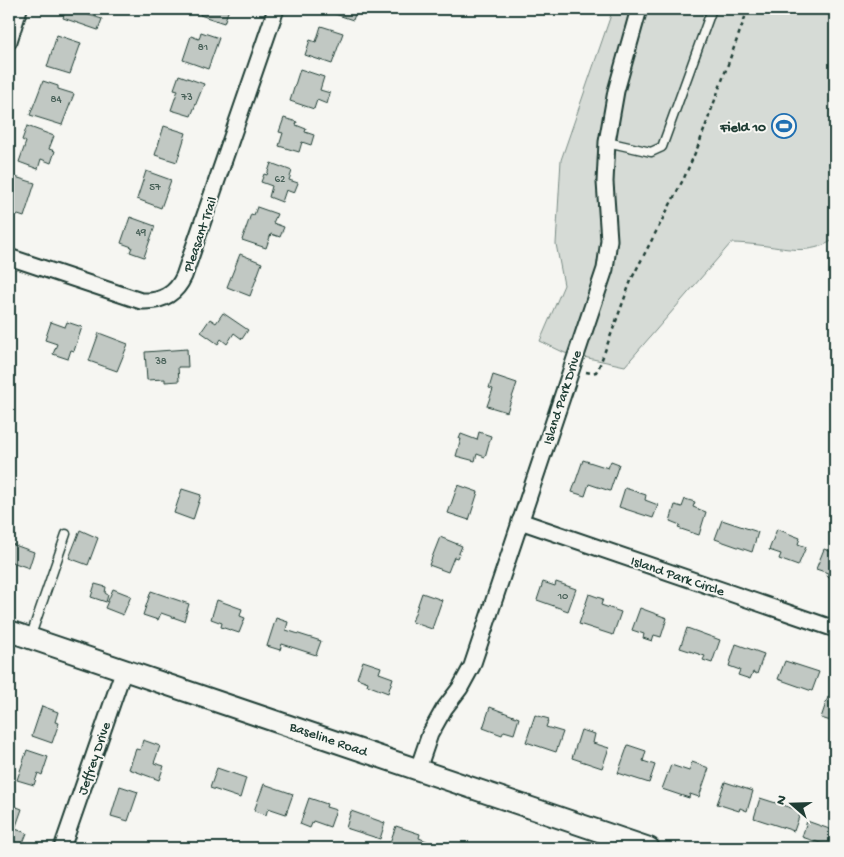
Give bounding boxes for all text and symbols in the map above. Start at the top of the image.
house number: 81 [198,42,208,54]
house number: 73 [180,92,193,104]
house number: 84 [50,94,62,106]
sports icon: Field 10 [771,113,797,139]
place label: Field 10 [719,120,766,137]
house number: 62 [275,174,286,186]
house number: 57 [149,182,161,194]
street label: Pleasant Trail [180,195,222,276]
house number: 49 [136,227,147,239]
street label: Island Park Drive [540,348,587,447]
house number: 38 [154,356,167,368]
street label: Island Park Circle [628,553,727,602]
house number: 10 [557,591,568,603]
street label: Jeffrey Drive [75,719,116,798]
street label: Baseline Road [286,719,371,762]
north arrow [766,780,816,830]
text: N [773,793,792,808]

